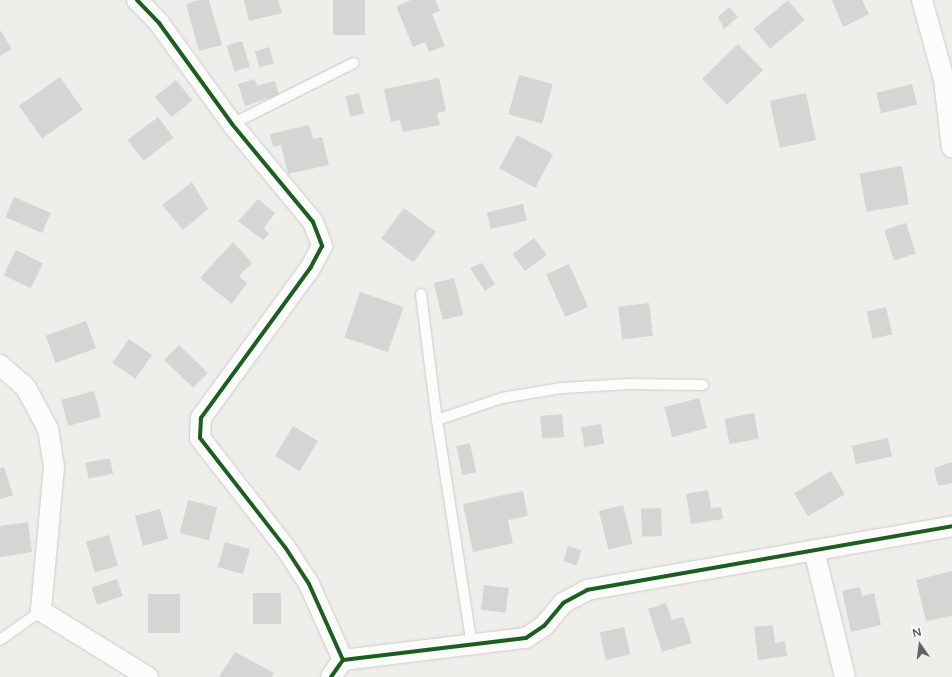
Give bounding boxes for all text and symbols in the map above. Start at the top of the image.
north arrow [900,625,940,665]
text: N [911,625,923,640]

